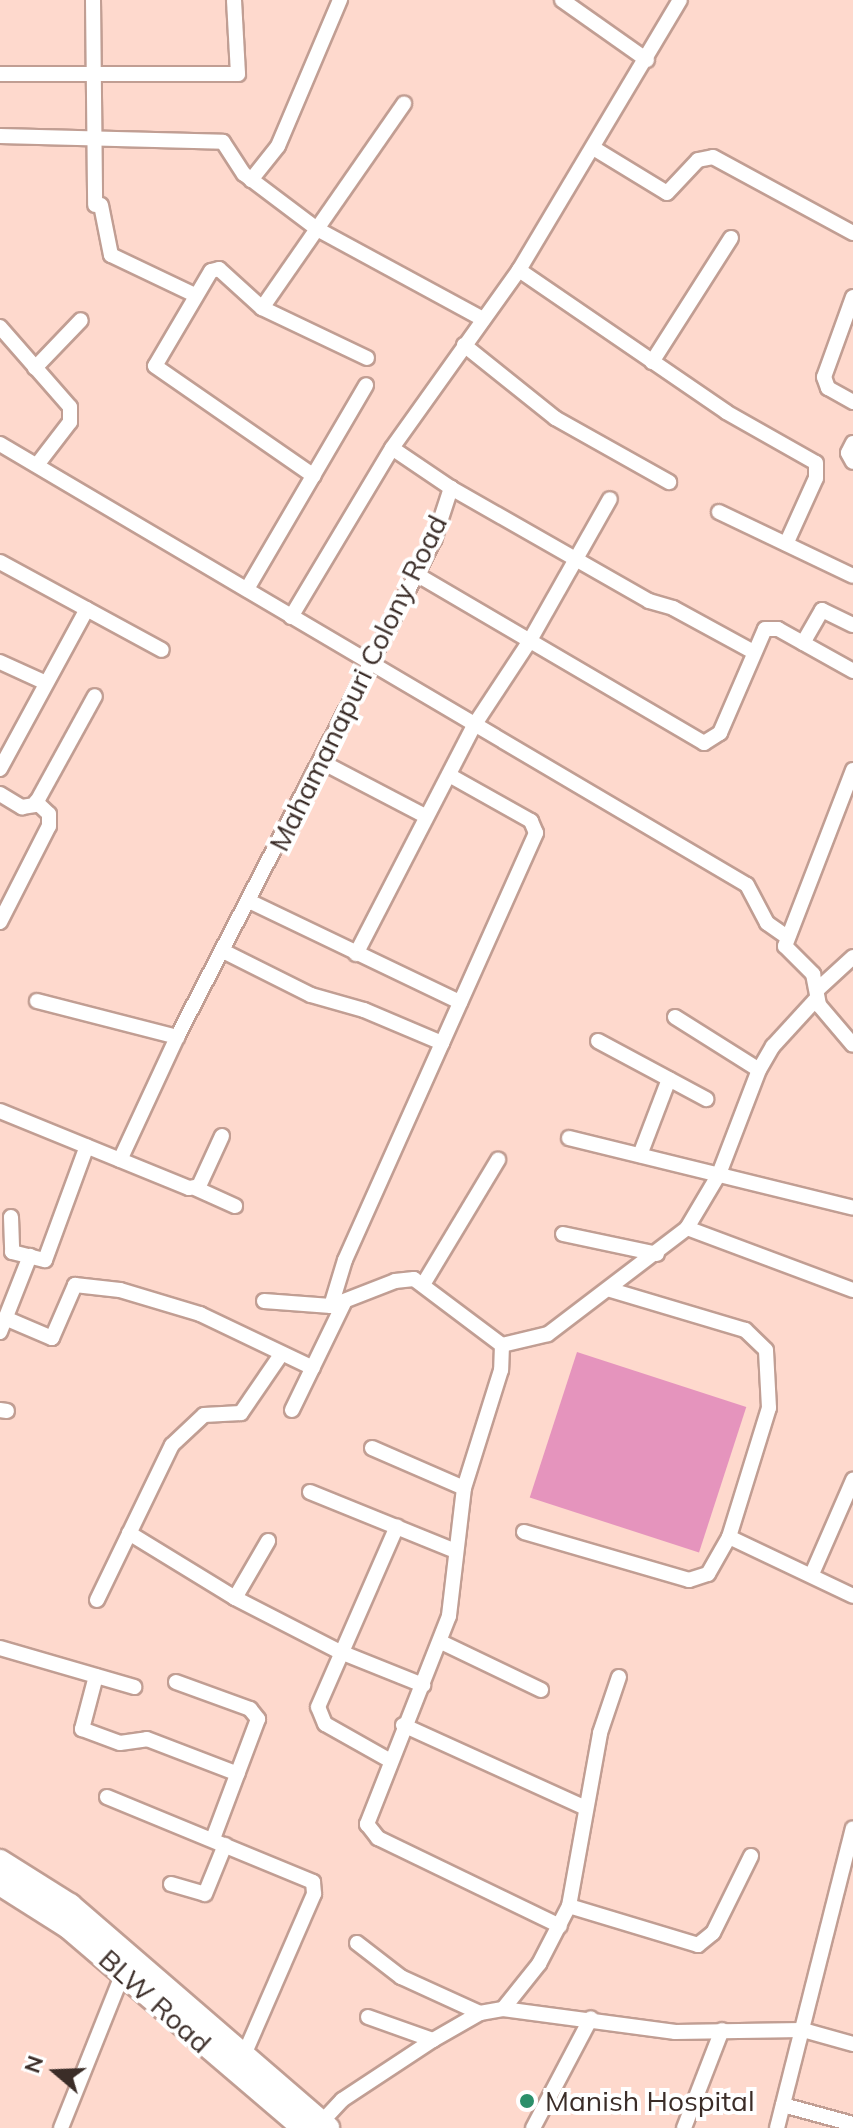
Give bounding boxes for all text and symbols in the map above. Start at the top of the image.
street label: Mahamanapuri Colony Road [262,510,454,856]
street label: BLW Road [92,1942,218,2060]
north arrow [16,2032,96,2112]
text: N [17,2052,49,2077]
place label: Manish Hospital [545,2084,755,2118]
marker: Manish Hospital [516,2090,538,2112]

